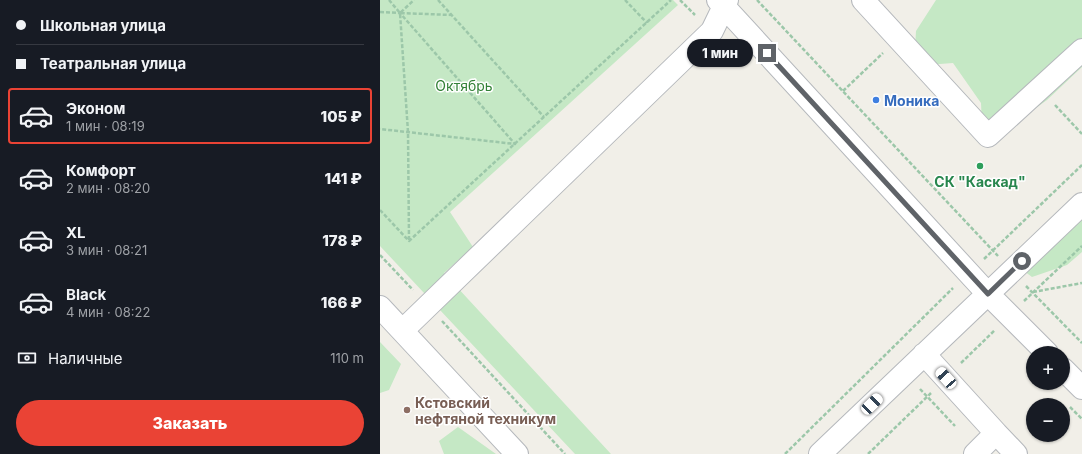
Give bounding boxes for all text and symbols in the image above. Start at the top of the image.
text: Школьная улица [40,16,166,35]
callout: 1 мин [687,39,753,67]
route end [758,44,776,62]
text: 1 мин [702,45,738,61]
text: Театральная улица [40,54,186,73]
park label: Октябрь [435,77,493,94]
place label: Моника [884,92,939,109]
marker: Моника [871,95,881,105]
icon: car [18,98,54,134]
text: Эконом [66,99,125,118]
text: 105 ₽ [321,107,362,126]
text: 1 мин · 08:19 [66,118,145,134]
icon: car [18,160,54,196]
text: Комфорт [66,161,136,180]
marker: СК "Каскад" [975,161,985,171]
text: 141 ₽ [324,169,362,188]
place label: СК "Каскад" [934,173,1026,190]
text: 2 мин · 08:20 [66,180,150,196]
icon: car [18,222,54,258]
text: XL [66,223,86,242]
text: 178 ₽ [322,231,362,250]
text: 3 мин · 08:21 [66,242,147,258]
route start [1013,252,1031,270]
icon: car [18,284,54,320]
text: Black [66,285,106,304]
text: 166 ₽ [321,293,362,312]
text: 4 мин · 08:22 [66,304,150,320]
map controls [1026,346,1070,442]
button: + [1026,346,1070,390]
icon: cash [16,347,38,369]
text: Наличные [48,349,122,368]
text: 110 m [330,350,364,366]
car [934,365,958,391]
car [859,391,885,417]
place label: Кстовский нефтяной техникум [415,394,556,427]
button: − [1026,398,1070,442]
button: Заказать [16,400,364,446]
marker: Кстовский нефтяной техникум [402,405,412,415]

